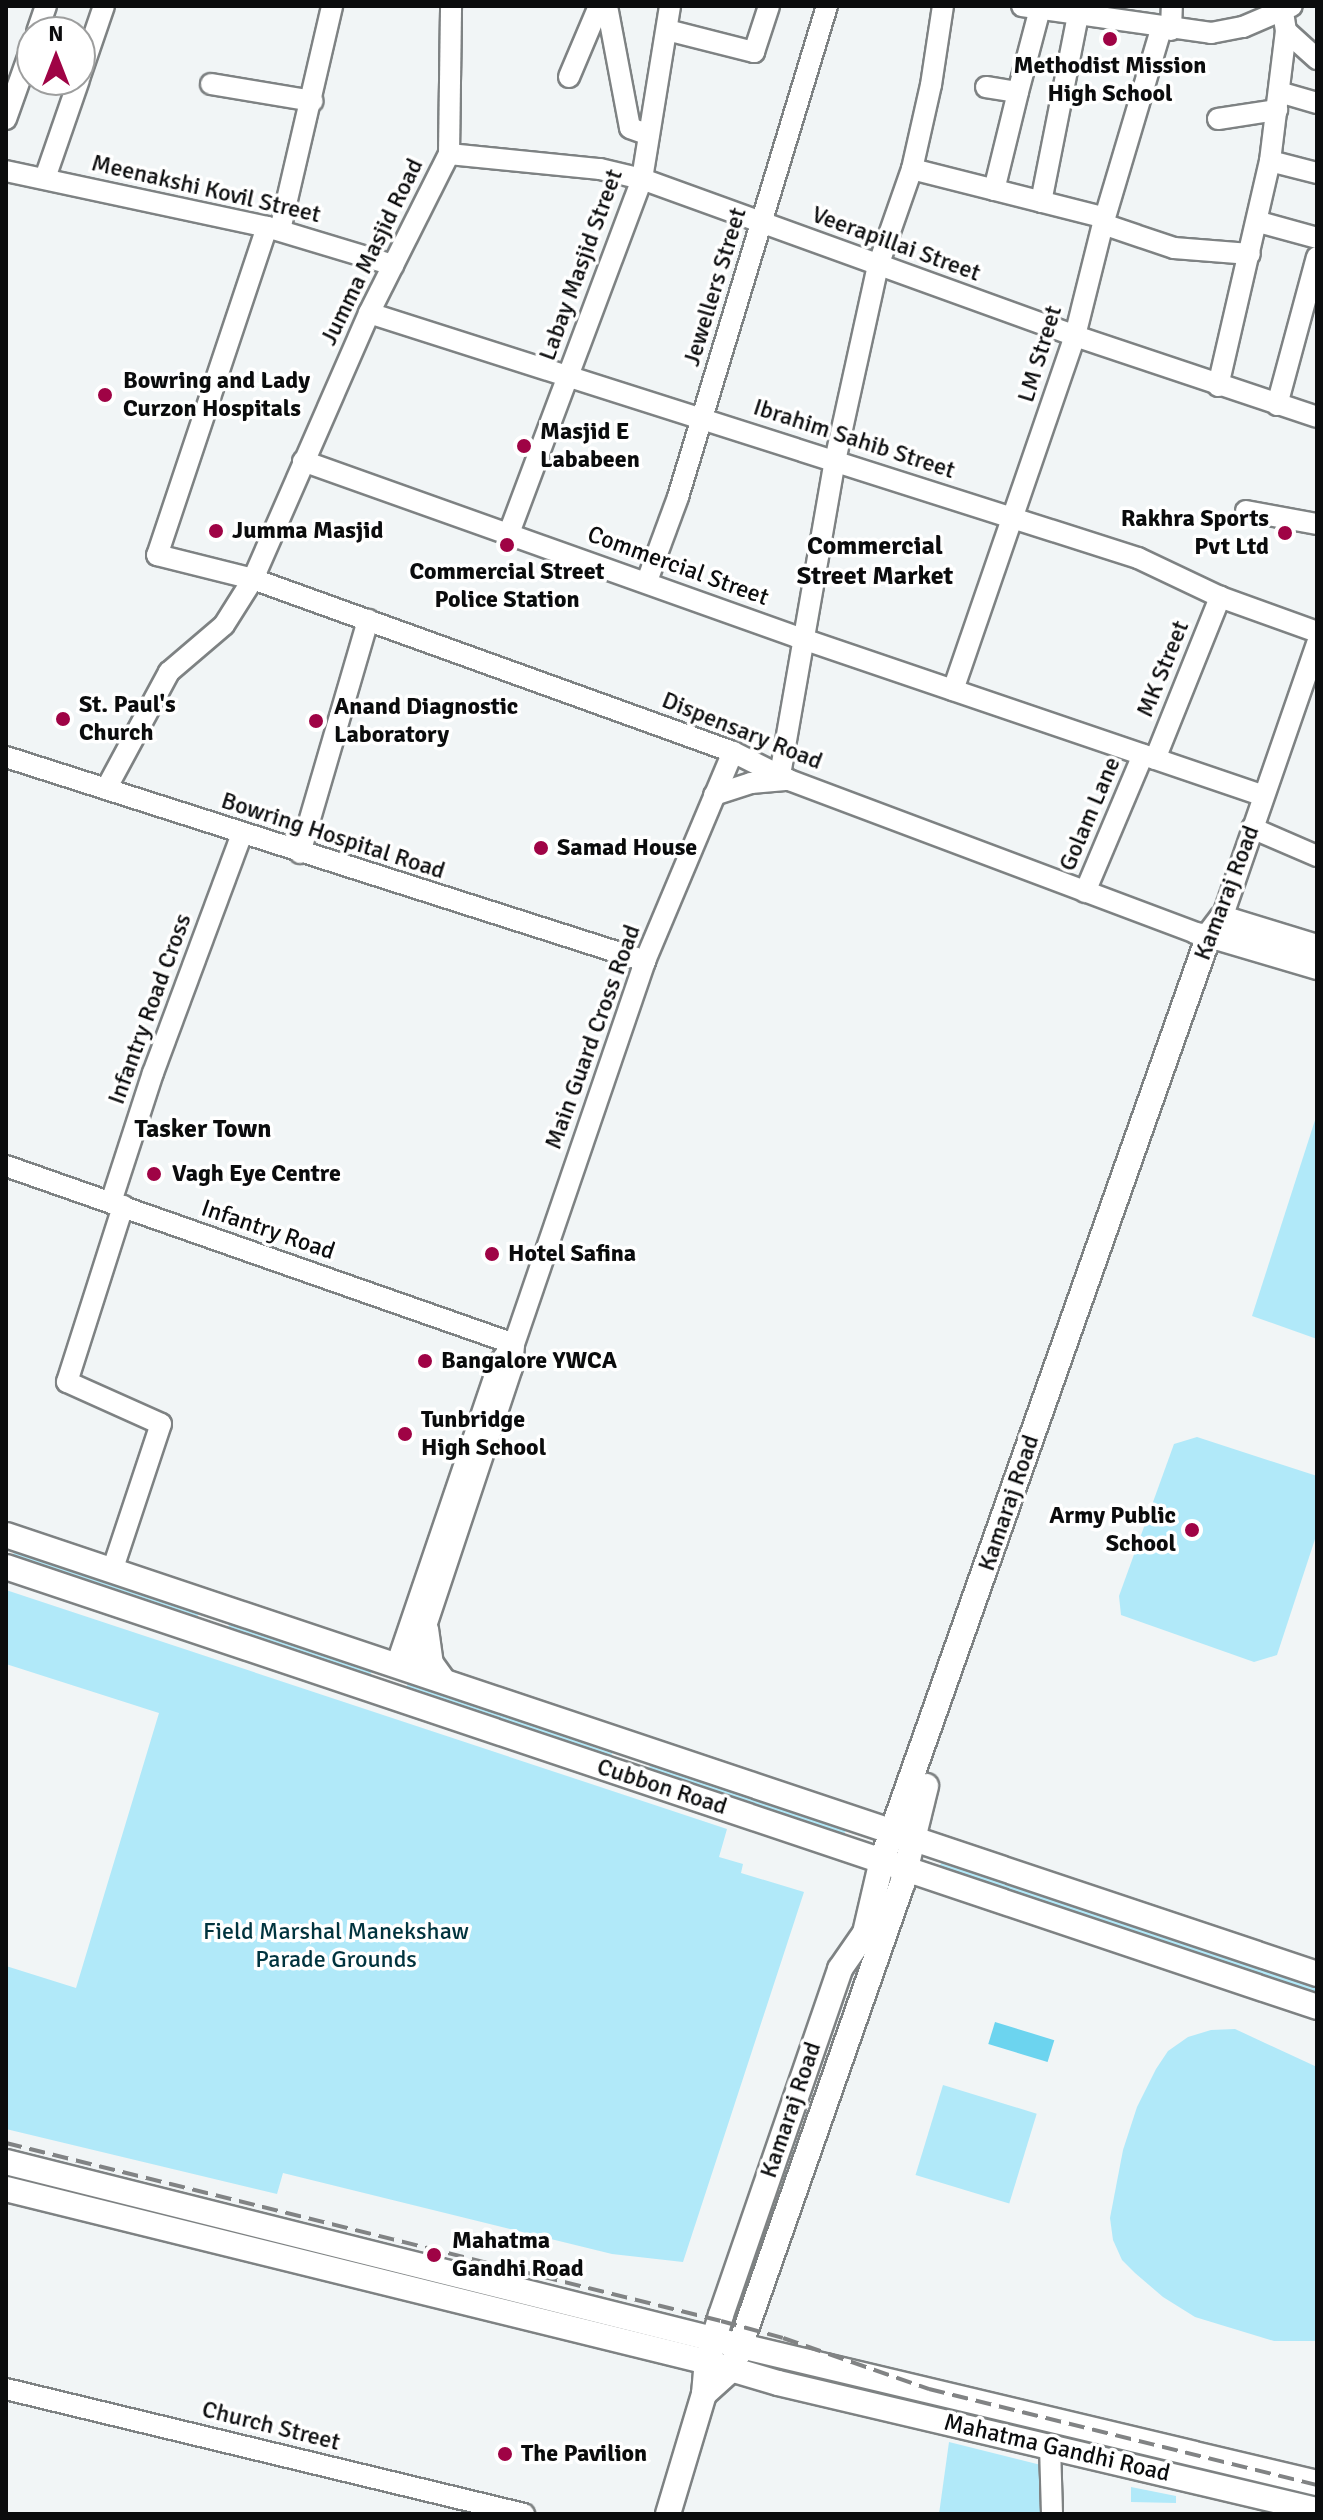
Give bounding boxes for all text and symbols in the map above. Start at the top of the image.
north arrow [16,16,96,96]
text: N [48,20,64,47]
marker: Methodist Mission High School [1101,30,1119,48]
place label: Methodist Mission High School [1014,52,1206,108]
street label: Meenakshi Kovil Street [89,149,323,229]
street label: Jumma Masjid Road [314,154,430,350]
street label: Labay Masjid Street [533,166,629,364]
street label: Veerapillai Street [808,200,984,288]
street label: Jewellers Street [677,204,753,370]
street label: LM Street [1012,302,1068,406]
place label: Bowring and Lady Curzon Hospitals [123,367,310,423]
marker: Bowring and Lady Curzon Hospitals [94,384,116,406]
street label: Ibrahim Sahib Street [750,393,958,485]
place label: Masjid E Lababeen [540,418,640,474]
marker: Masjid E Lababeen [515,437,533,455]
place label: Rakhra Sports Pvt Ltd [1121,505,1269,561]
place label: Jumma Masjid [232,517,383,545]
street label: Commercial Street [584,520,772,612]
marker: Jumma Masjid [207,522,225,540]
marker: Rakhra Sports Pvt Ltd [1276,524,1294,542]
district label: Commercial Street Market [797,531,953,592]
marker: Commercial Street Police Station [498,536,516,554]
place label: Commercial Street Police Station [409,558,605,614]
street label: MK Street [1131,617,1195,721]
street label: Dispensary Road [658,686,826,776]
place label: St. Paul's Church [79,691,176,747]
place label: Anand Diagnostic Laboratory [334,693,518,749]
marker: St. Paul's Church [54,710,72,728]
marker: Anand Diagnostic Laboratory [305,710,327,732]
street label: Golam Lane [1053,753,1127,875]
street label: Bowring Hospital Road [218,786,448,886]
street label: Kamaraj Road [1188,822,1266,964]
place label: Samad House [557,834,697,862]
marker: Samad House [532,839,550,857]
street label: Infantry Road Cross [102,910,198,1108]
street label: Main Guard Cross Road [539,921,647,1153]
district label: Tasker Town [135,1114,271,1146]
place label: Vagh Eye Centre [172,1160,341,1188]
marker: Vagh Eye Centre [143,1163,165,1185]
street label: Infantry Road [198,1194,338,1266]
place label: Hotel Safina [508,1240,636,1268]
marker: Hotel Safina [483,1245,501,1263]
place label: Bangalore YWCA [441,1347,617,1375]
marker: Bangalore YWCA [416,1352,434,1370]
place label: Tunbridge High School [421,1406,546,1462]
marker: Tunbridge High School [396,1425,414,1443]
street label: Kamaraj Road [972,1431,1046,1575]
place label: Army Public School [1049,1502,1176,1558]
marker: Army Public School [1183,1521,1201,1539]
street label: Cubbon Road [593,1752,731,1822]
park label: Field Marshal Manekshaw Parade Grounds [203,1918,469,1974]
street label: Kamaraj Road [754,2038,828,2182]
place label: Mahatma Gandhi Road [452,2227,584,2283]
marker: Mahatma Gandhi Road [423,2244,445,2266]
street label: Church Street [199,2395,343,2457]
street label: Mahatma Gandhi Road [941,2408,1173,2488]
place label: The Pavilion [521,2440,647,2468]
marker: The Pavilion [496,2445,514,2463]

